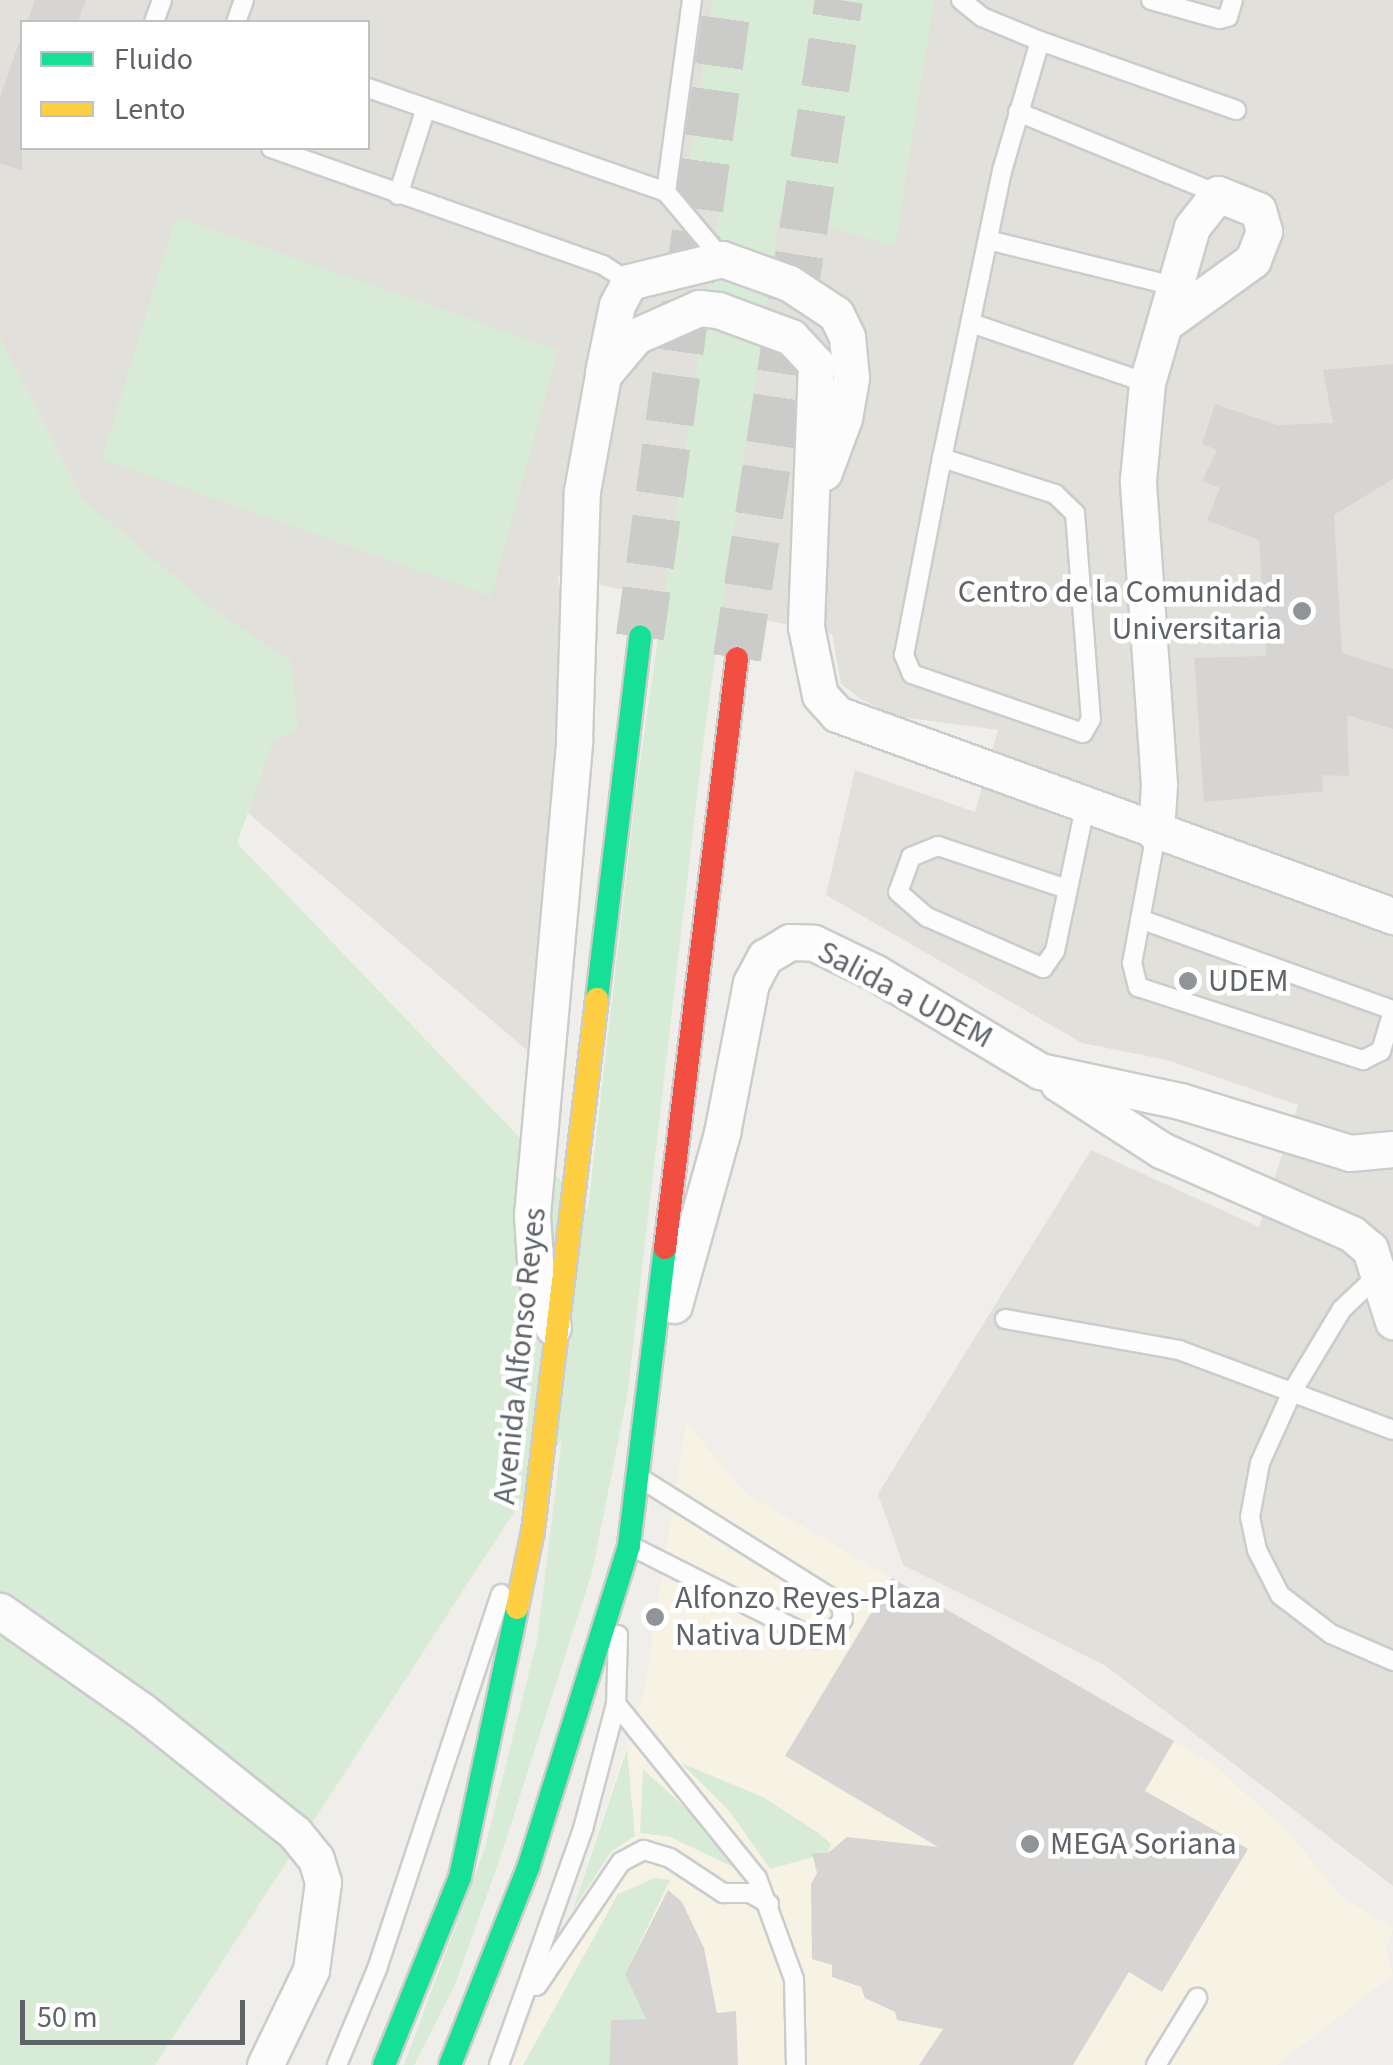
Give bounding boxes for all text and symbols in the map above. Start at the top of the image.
legend [20,20,370,150]
text: Fluido [114,38,193,81]
text: Lento [114,88,186,131]
place label: Centro de la Comunidad Universitaria [958,574,1282,649]
marker: Centro de la Comunidad Universitaria [1291,600,1313,622]
street label: Salida a UDEM [811,933,999,1057]
place label: UDEM [1208,962,1288,1000]
marker: UDEM [1177,970,1199,992]
street label: Avenida Alfonso Reyes [485,1206,555,1506]
place label: Alfonzo Reyes-Plaza Nativa UDEM [675,1580,941,1655]
marker: Alfonzo Reyes-Plaza Nativa UDEM [644,1606,666,1628]
place label: MEGA Soriana [1050,1825,1237,1863]
marker: MEGA Soriana [1019,1833,1041,1855]
scale bar [25,1980,250,2042]
text: 50 m [37,1996,98,2039]

